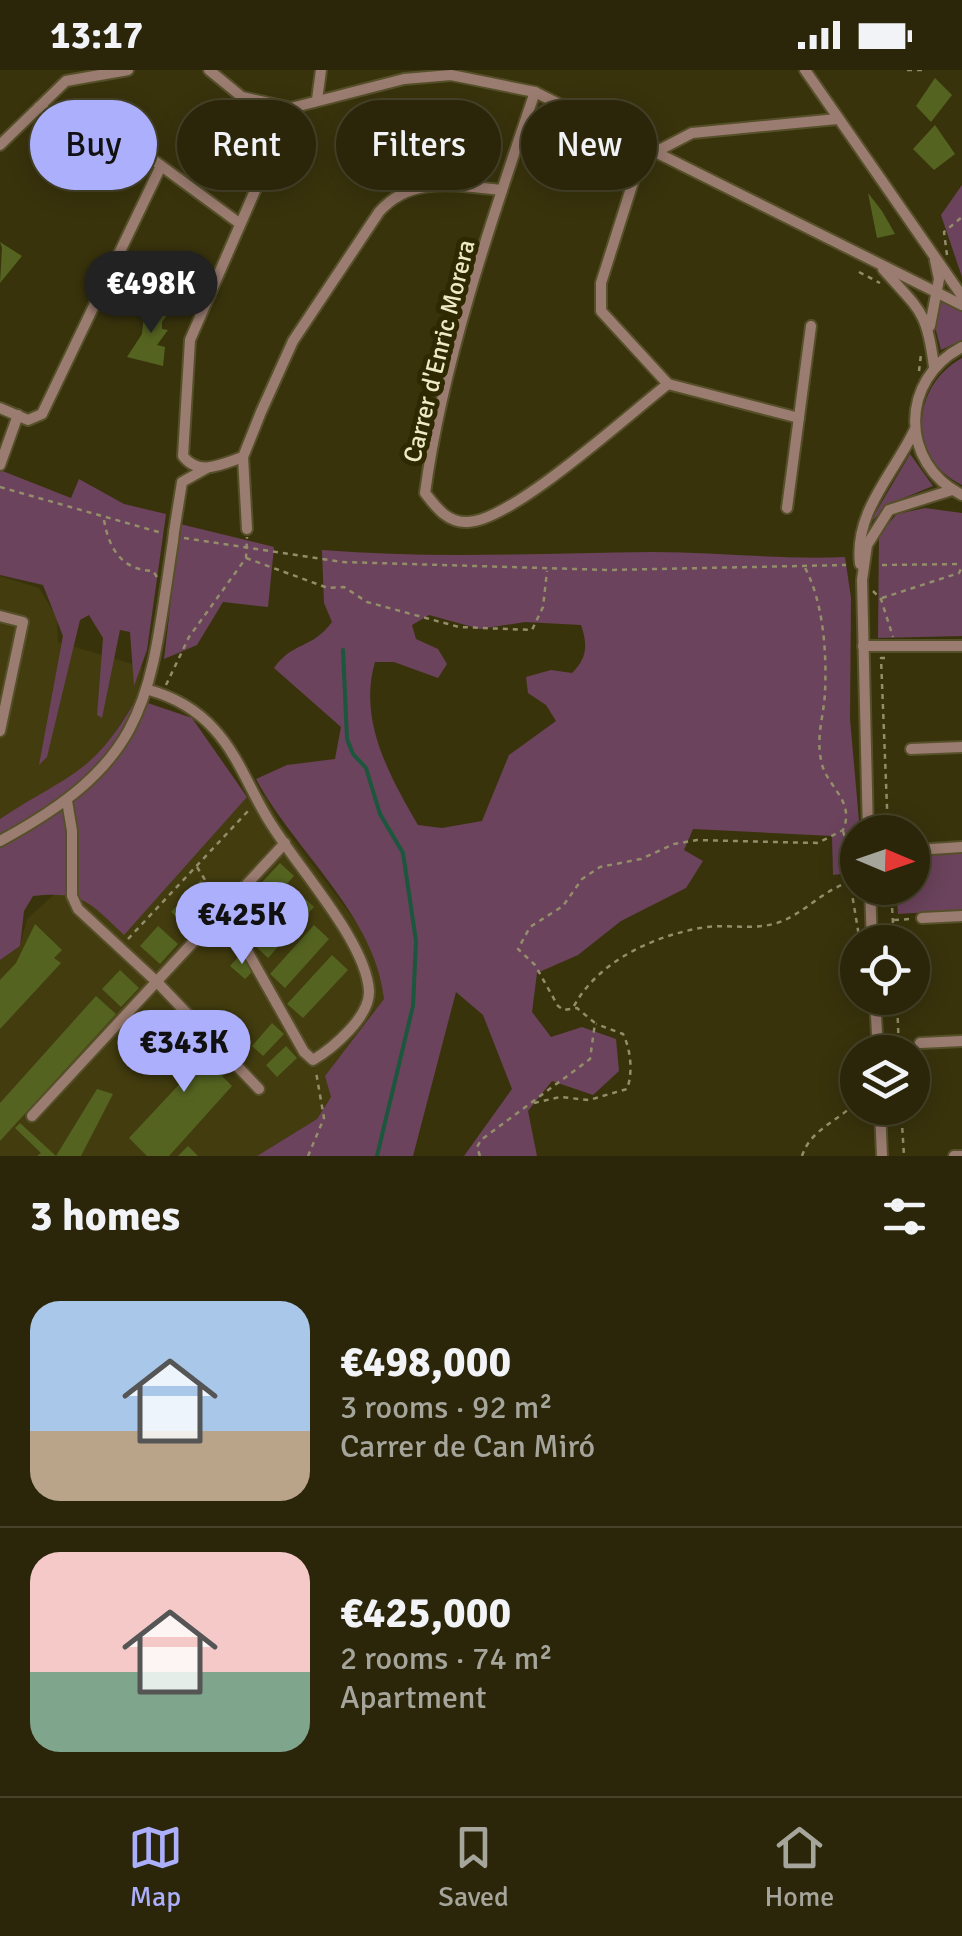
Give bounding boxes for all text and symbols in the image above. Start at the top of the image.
text: 13:17 [50,12,143,59]
chip: Buy [30,100,157,190]
chip: Rent [177,100,316,190]
chip: Filters [336,100,501,190]
chip: New [521,100,657,190]
street label: Carrer d'Enric Morera [396,236,482,466]
pin: €498K [81,251,221,336]
text: €498K [107,264,195,303]
north arrow [840,815,930,905]
map controls [840,815,930,1125]
pin: €425K [172,882,312,967]
text: €425K [198,895,286,934]
button: locate [840,925,930,1015]
pin: €343K [114,1010,254,1095]
text: €343K [140,1023,228,1062]
button: layers [840,1035,930,1125]
icon: filters [877,1189,932,1244]
text: 3 homes [30,1191,180,1242]
text: €498,000 [340,1337,511,1388]
icon: home [110,1341,230,1461]
text: 3 rooms · 92 m² [340,1388,553,1427]
text: Carrer de Can Miró [340,1427,595,1466]
text: €425,000 [340,1588,511,1639]
icon: home [110,1592,230,1712]
text: 2 rooms · 74 m² [340,1639,553,1678]
text: Apartment [340,1678,487,1717]
tab: Map [128,1820,183,1914]
tab: Saved [438,1820,509,1914]
tab: Home [764,1820,834,1914]

